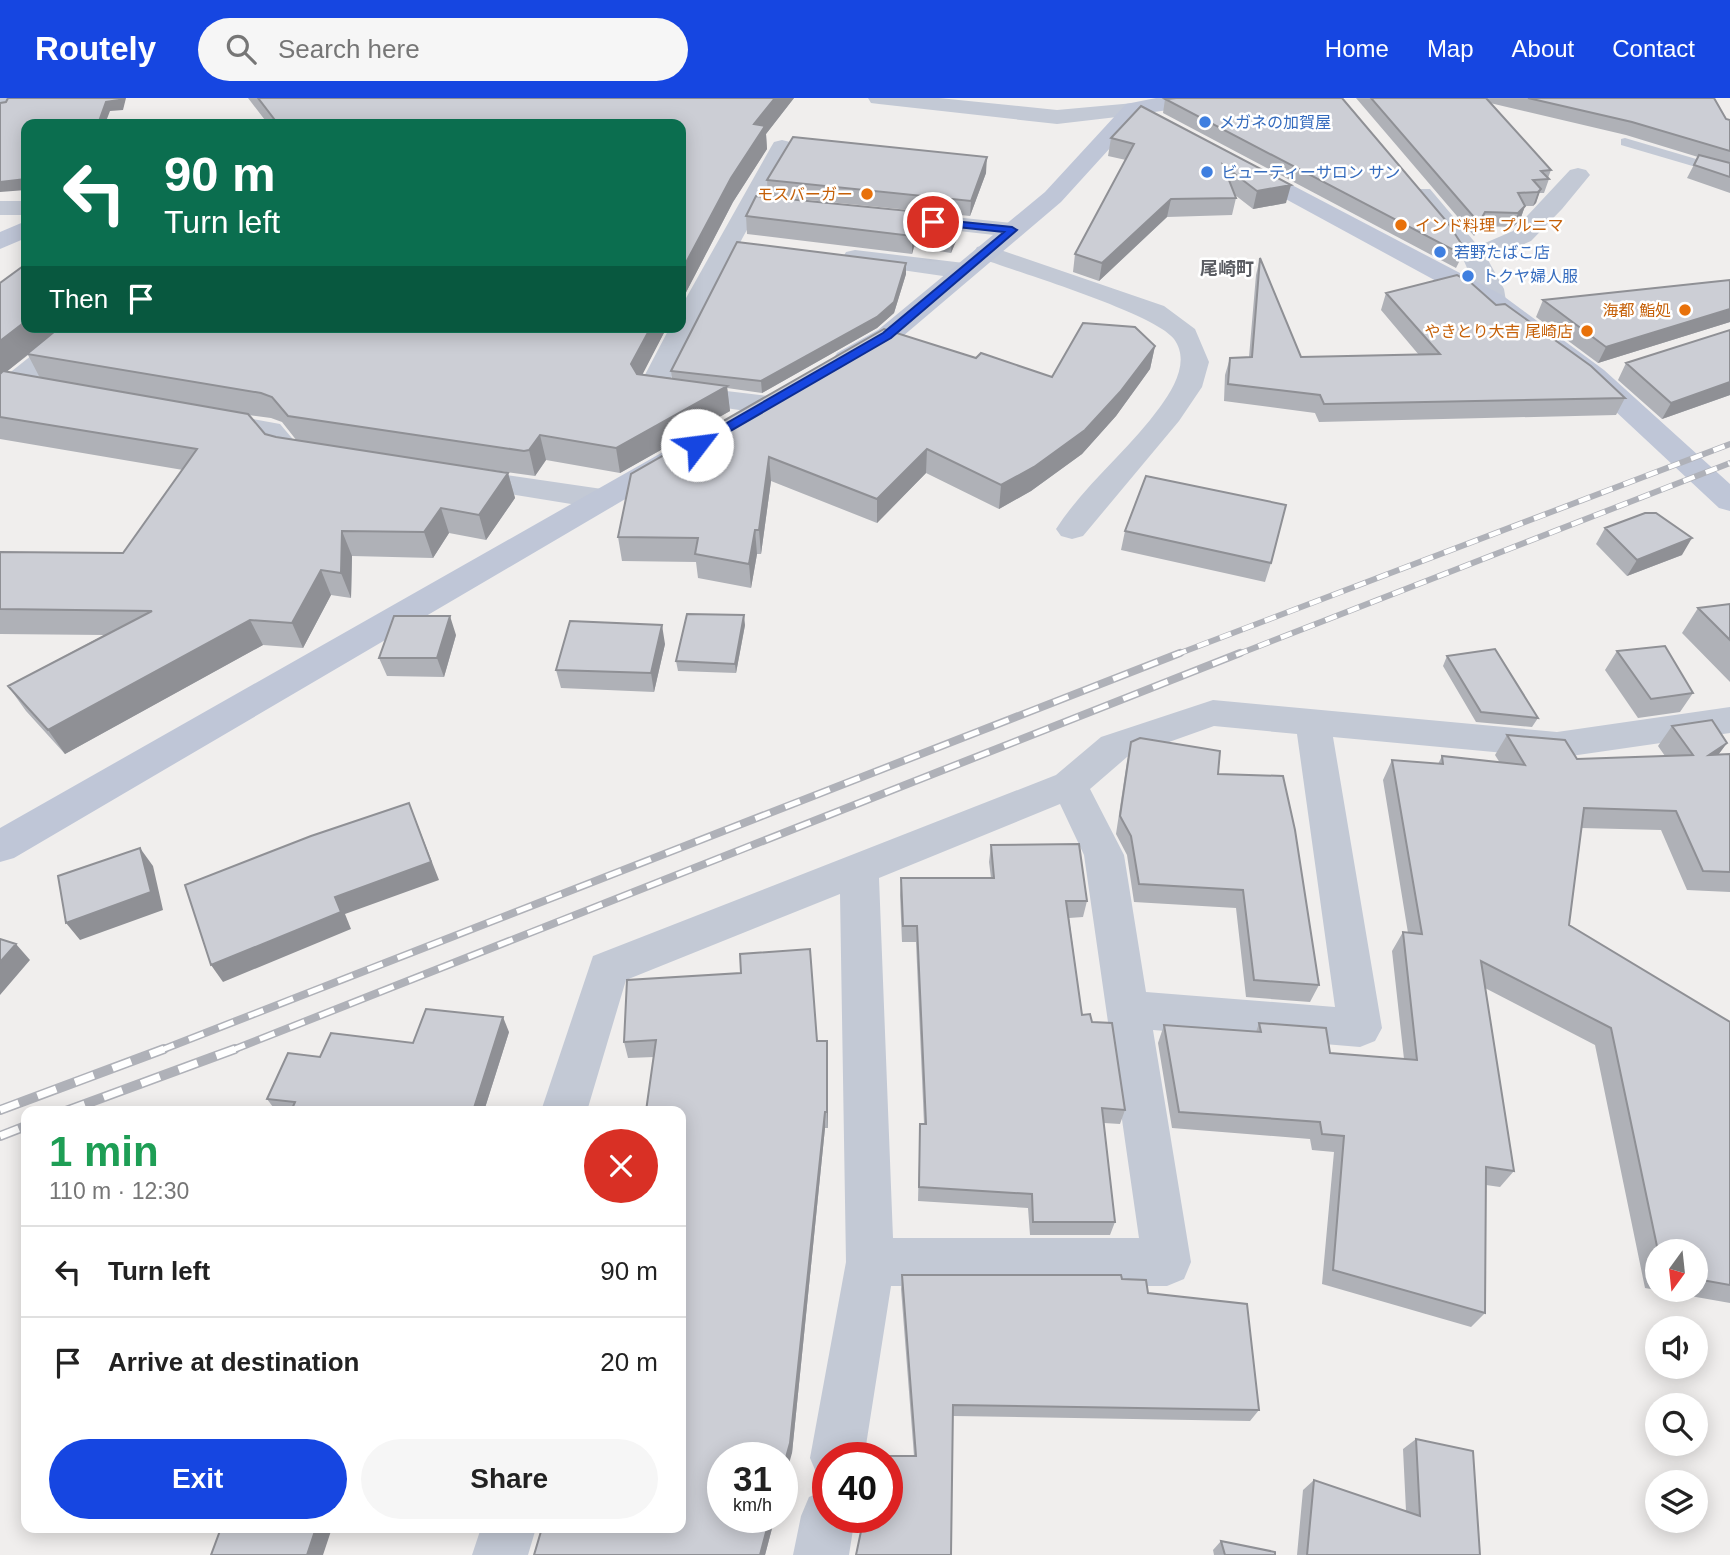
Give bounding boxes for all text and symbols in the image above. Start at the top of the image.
search box [198,18,688,81]
text: Routely [35,30,156,67]
icon: search [222,30,260,68]
text: Search here [278,34,420,64]
text: Home [1325,35,1389,62]
text: Map [1427,35,1474,62]
text: About [1512,35,1574,62]
text: Contact [1612,35,1695,62]
marker: メガネの加賀屋 [1197,114,1213,130]
place label: メガネの加賀屋 [1219,114,1331,131]
icon: left [49,147,140,238]
text: 90 m [164,147,276,201]
marker: ビューティーサロン サン [1199,164,1215,180]
place label: ビューティーサロン サン [1221,164,1400,181]
place label: モスバーガー [757,186,853,203]
marker: モスバーガー [859,186,875,202]
pin [903,192,963,252]
icon: arrive [914,203,952,241]
text: Turn left [164,204,280,240]
marker: インド料理 プルニマ [1393,217,1409,233]
place label: インド料理 プルニマ [1415,217,1563,234]
marker: 若野たばこ店 [1432,244,1448,260]
place label: 若野たばこ店 [1454,244,1550,261]
district label: 尾崎町 [1200,259,1254,279]
marker: トクヤ婦人服 [1460,268,1476,284]
place label: トクヤ婦人服 [1482,268,1578,285]
icon: arrive [122,280,160,318]
text: Then [49,284,108,314]
place label: 海都 鮨処 [1603,302,1671,319]
marker: 海都 鮨処 [1677,302,1693,318]
place label: やきとり大吉 尾崎店 [1425,323,1573,340]
marker: やきとり大吉 尾崎店 [1579,323,1595,339]
position arrow [660,408,734,482]
text: 1 min [49,1128,159,1175]
button: close [584,1129,658,1203]
text: 110 m · 12:30 [49,1178,189,1204]
north arrow [1645,1239,1708,1302]
map controls [1645,1239,1708,1533]
icon: left [49,1253,87,1291]
text: Turn left [108,1256,210,1286]
text: 90 m [600,1256,658,1286]
button: sound [1645,1316,1708,1379]
icon: arrive [49,1344,87,1382]
text: Arrive at destination [108,1347,359,1377]
text: 20 m [600,1347,658,1377]
button: search [1645,1393,1708,1456]
button: Exit [49,1439,347,1519]
button: Share [361,1439,658,1519]
speed limit sign: 40 [812,1442,903,1533]
text: 31 [733,1459,772,1498]
button: layers [1645,1470,1708,1533]
text: km/h [733,1495,772,1515]

